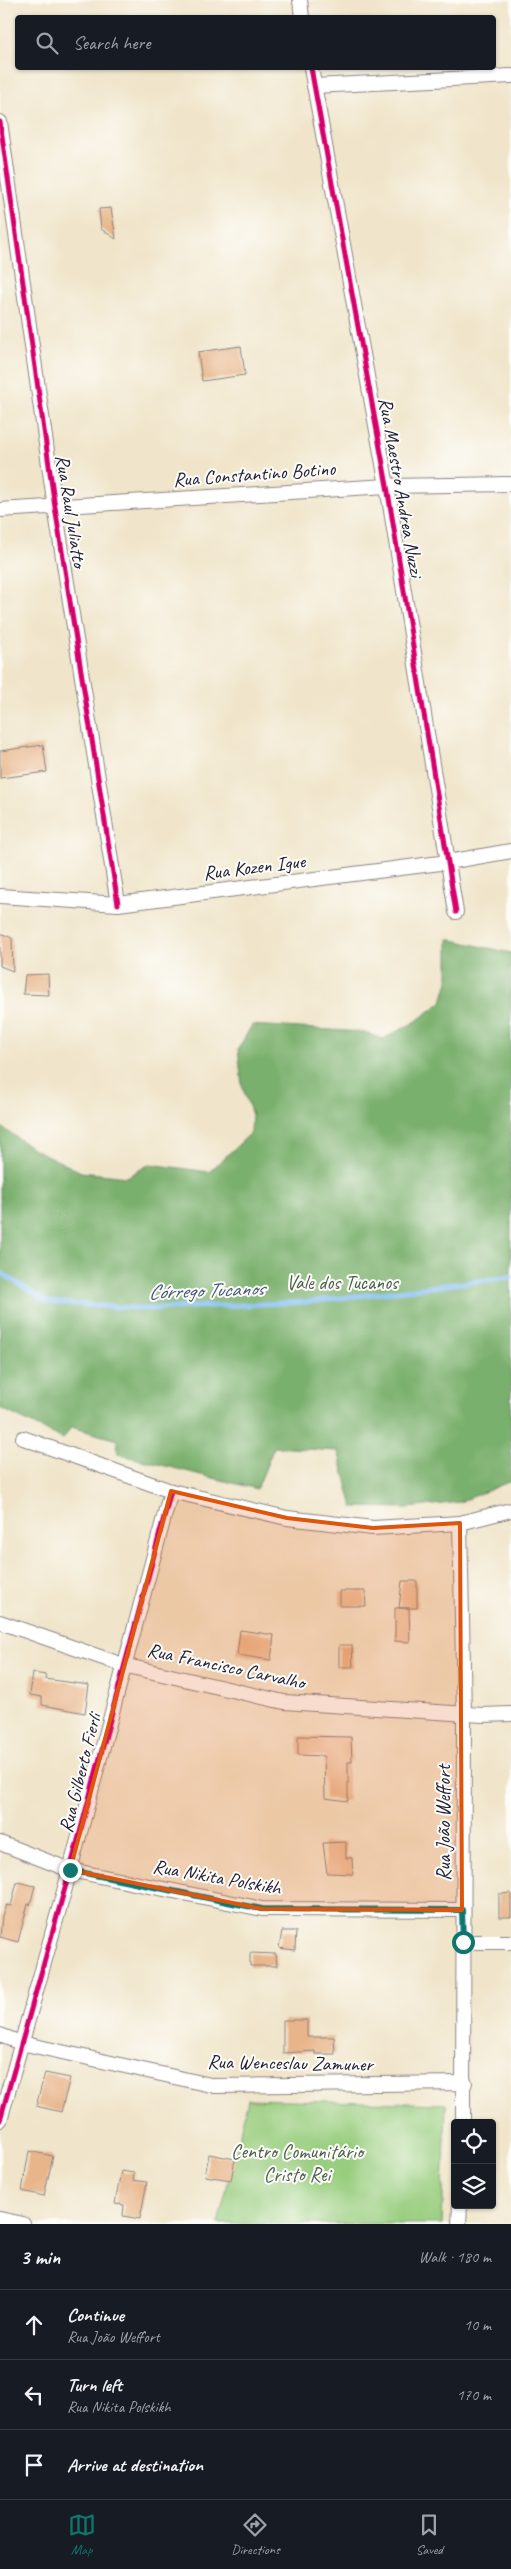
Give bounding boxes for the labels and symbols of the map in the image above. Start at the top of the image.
street label: Rua Maestro Andrea Nuzzi [373,395,429,581]
street label: Rua Raul Juliatto [50,453,93,571]
street label: Rua Constantino Botino [172,456,337,492]
street label: Rua Kozen Igue [202,848,308,886]
park label: Vale dos Tucanos [286,1270,400,1295]
water label: Córrego Tucanos [148,1275,268,1305]
street label: Rua Francisco Carvalho [145,1637,309,1695]
street label: Rua Gilberto Fierli [53,1709,107,1835]
street label: Rua João Weffort [431,1763,456,1881]
street label: Rua Nikita Polskikh [151,1853,285,1901]
route end [59,1859,82,1882]
route start [452,1931,475,1954]
street label: Rua Wenceslau Zamuner [207,2049,375,2077]
park label: Centro Comunitário Cristo Rei [231,2139,365,2187]

